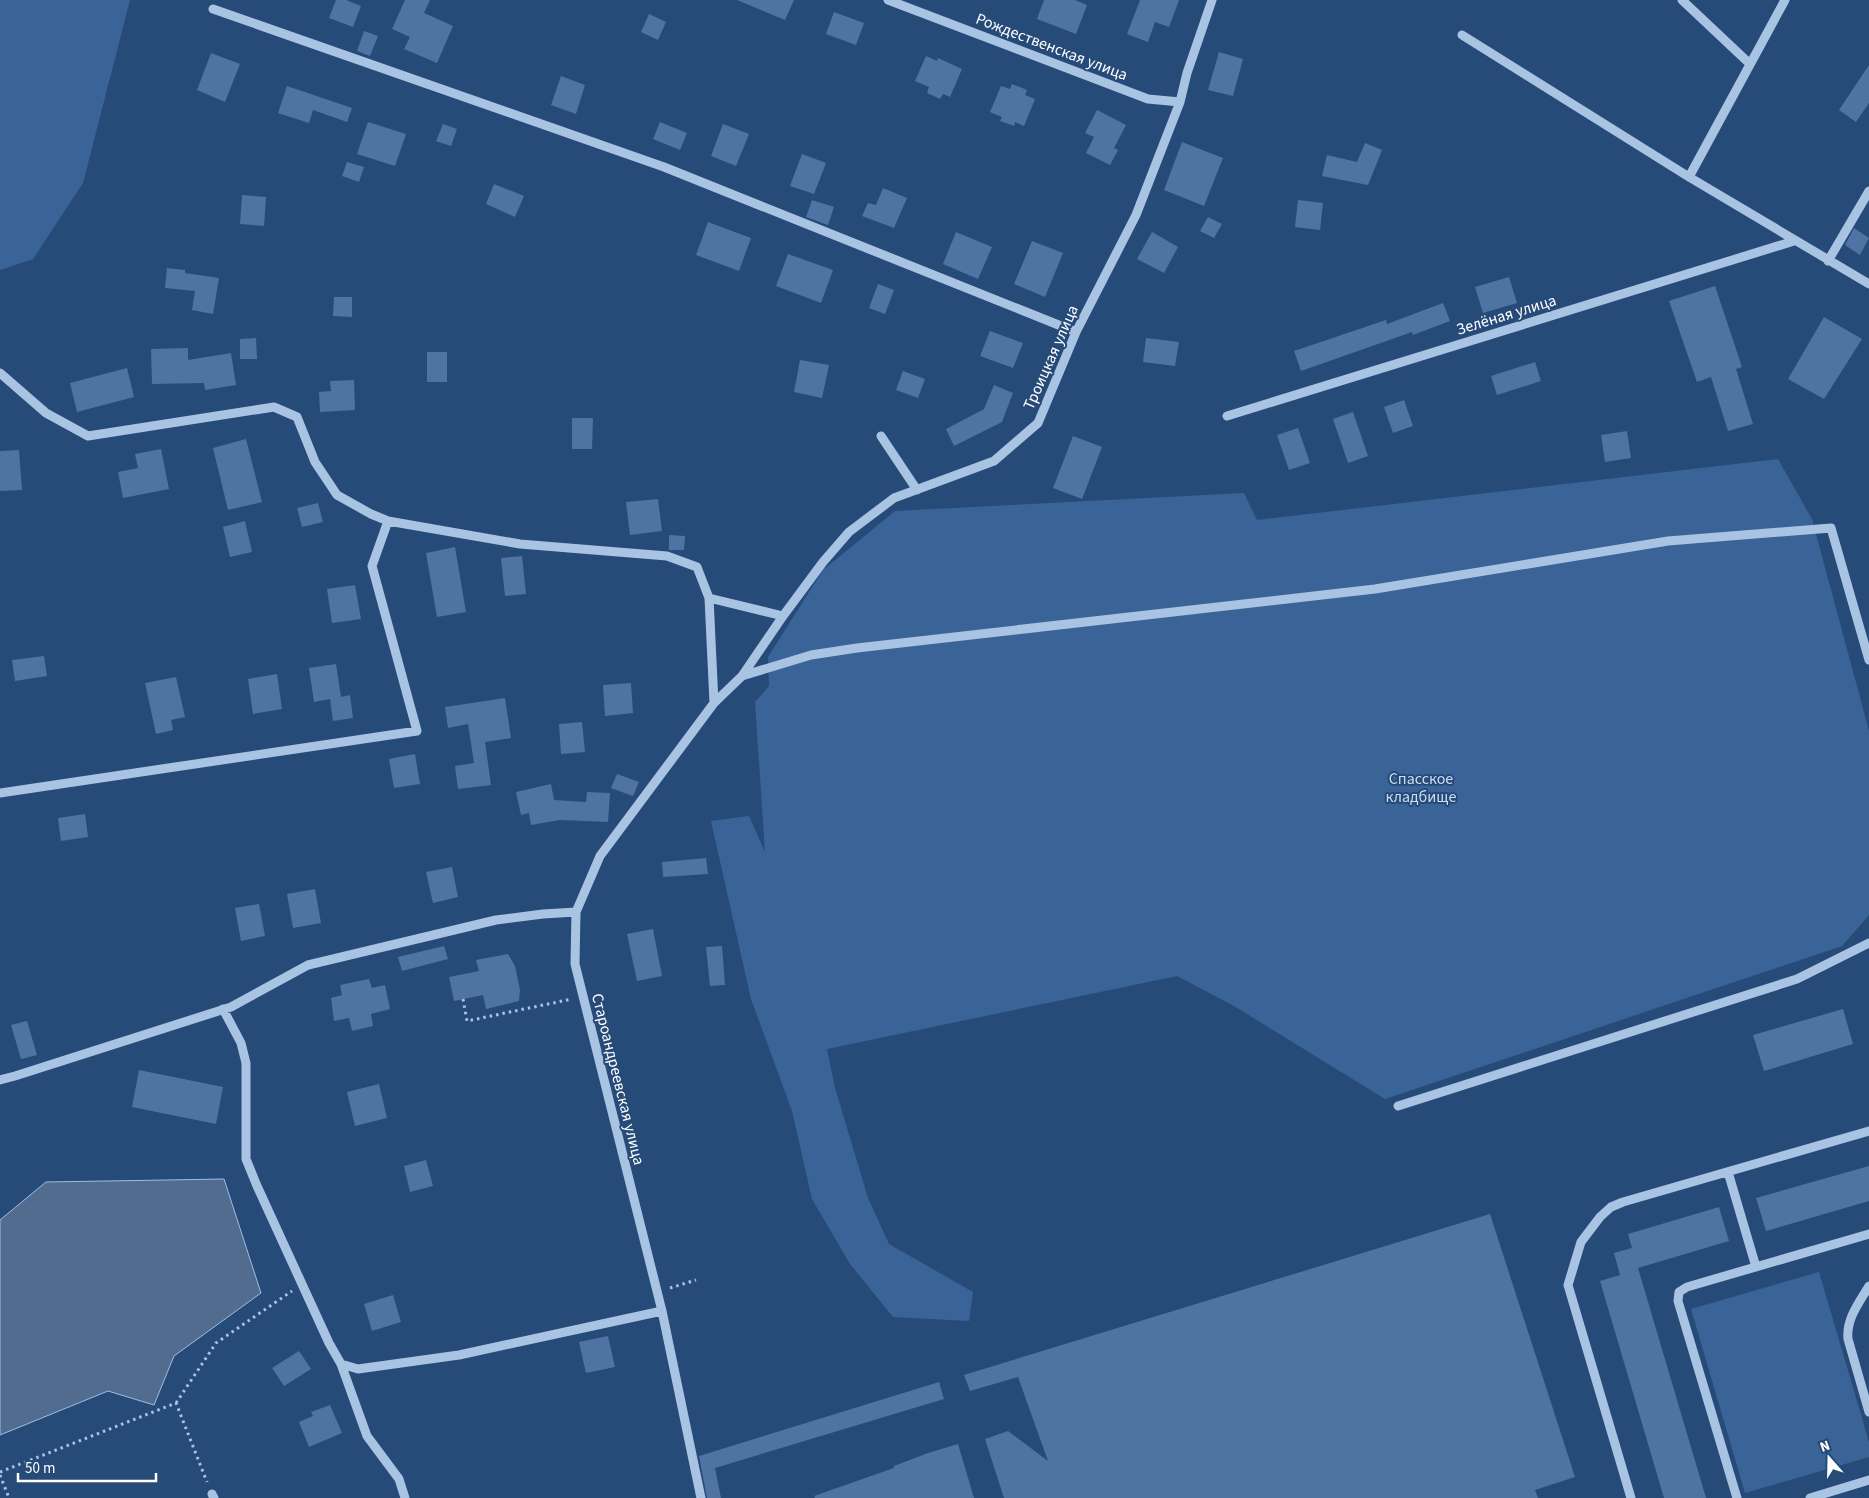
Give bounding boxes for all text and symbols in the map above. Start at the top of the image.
street label: Рождественская улица [972,8,1131,86]
street label: Зелёная улица [1454,289,1559,341]
street label: Троицкая улица [1018,302,1084,413]
park label: Спасское кладбище [1386,768,1456,808]
street label: Староандреевская улица [586,991,650,1167]
north arrow [1804,1433,1854,1483]
text: N [1817,1436,1833,1458]
scale bar [18,1450,155,1482]
text: 50 m [25,1458,55,1479]

